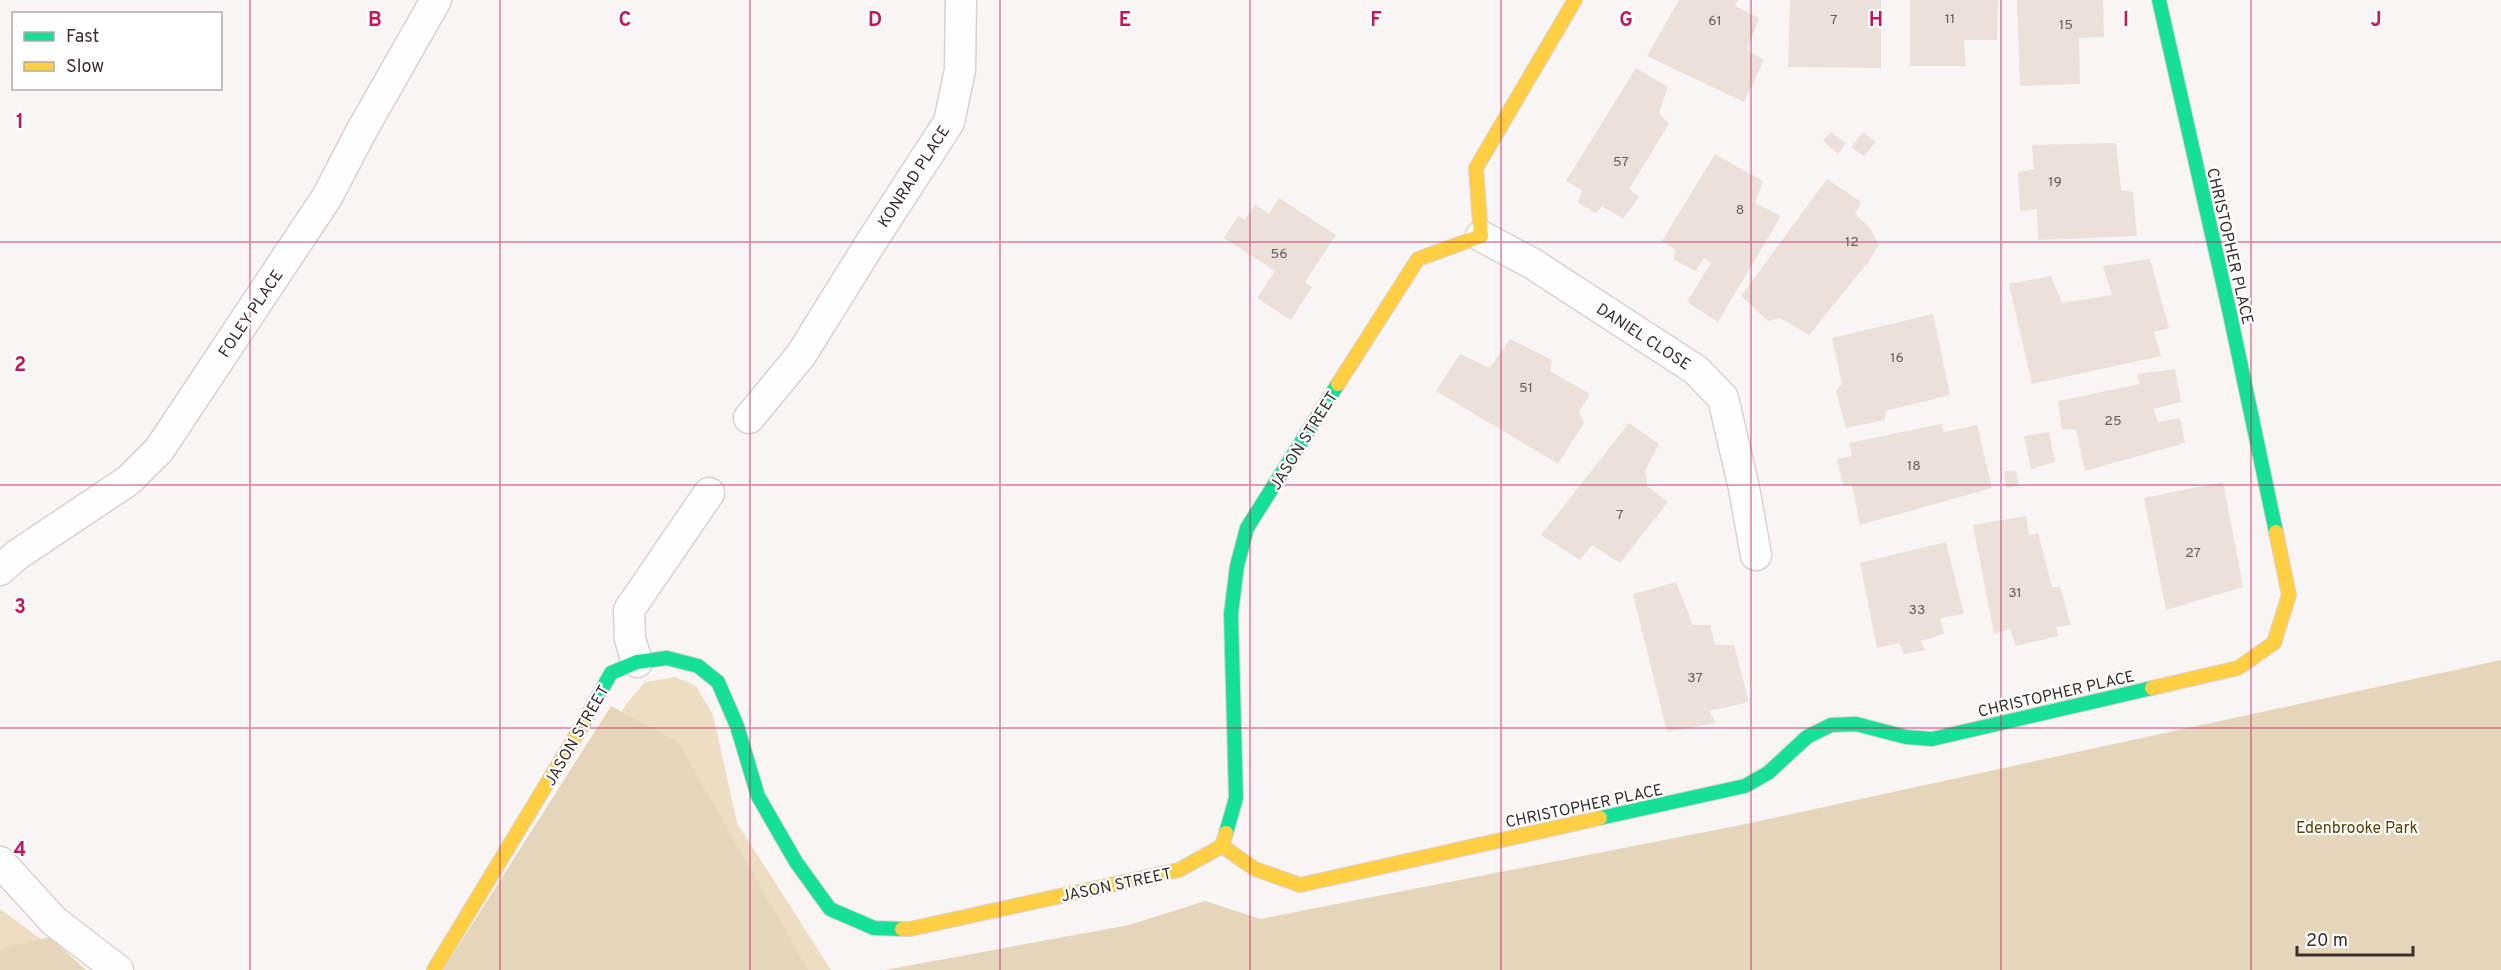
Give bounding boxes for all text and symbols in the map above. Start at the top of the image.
text: B [368,8,382,34]
text: C [619,8,631,34]
text: D [868,8,882,34]
text: E [1119,8,1131,34]
text: F [1370,8,1382,34]
text: G [1619,8,1633,34]
text: H [1869,8,1883,34]
text: I [2123,8,2129,34]
text: J [2370,8,2382,34]
house number: 11 [1945,11,1955,28]
legend [12,12,222,90]
house number: 7 [1830,12,1838,29]
house number: 61 [1708,13,1722,30]
house number: 15 [2059,17,2073,34]
text: Fast [66,26,99,49]
text: Slow [66,56,104,79]
text: 1 [16,110,24,136]
street label: KONRAD PLACE [874,122,955,232]
house number: 57 [1613,154,1629,171]
street label: CHRISTOPHER PLACE [2201,166,2257,327]
house number: 19 [2048,174,2062,191]
house number: 8 [1736,202,1744,219]
house number: 12 [1845,234,1859,251]
house number: 56 [1270,246,1288,263]
street label: FOLEY PLACE [215,266,288,362]
street label: DANIEL CLOSE [1592,300,1694,376]
house number: 16 [1890,350,1904,367]
text: 2 [14,353,26,379]
house number: 51 [1519,380,1533,397]
street label: JASON STREET [1266,388,1343,494]
house number: 25 [2104,413,2122,430]
house number: 18 [1907,458,1921,475]
house number: 7 [1616,507,1624,524]
house number: 27 [2185,545,2201,562]
house number: 31 [2008,585,2022,602]
text: 3 [14,595,26,621]
house number: 33 [1909,602,1925,619]
street label: CHRISTOPHER PLACE [1976,667,2137,723]
house number: 37 [1687,670,1703,687]
street label: JASON STREET [541,682,615,790]
street label: CHRISTOPHER PLACE [1504,781,1665,833]
park label: Edenbrooke Park [2296,819,2418,839]
text: 4 [14,838,26,864]
street label: JASON STREET [1059,864,1174,907]
scale bar [2297,919,2412,957]
text: 20 m [2306,930,2348,953]

